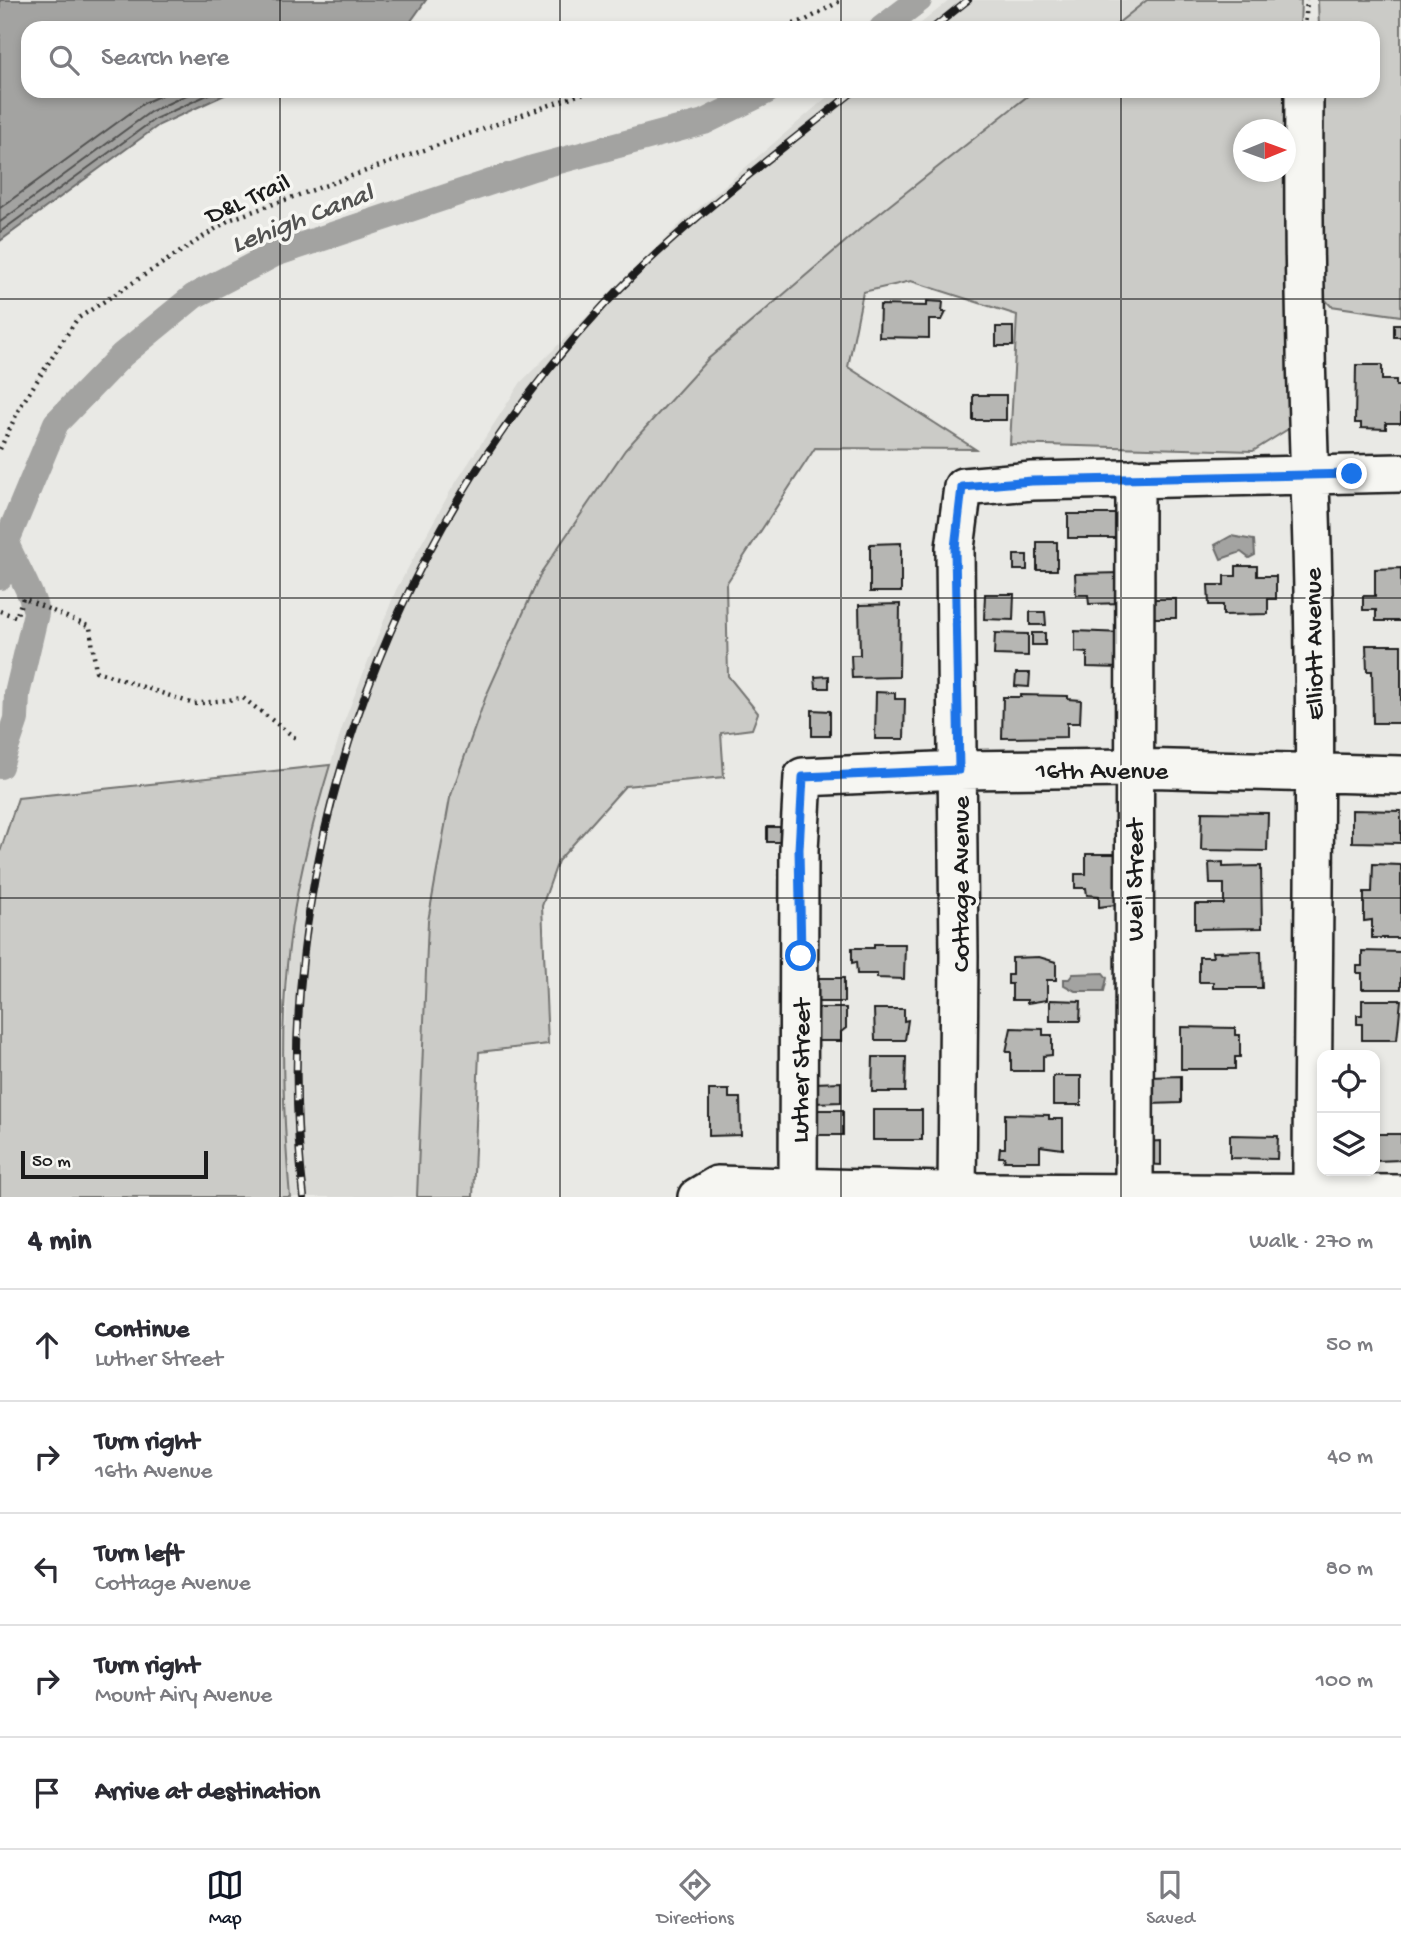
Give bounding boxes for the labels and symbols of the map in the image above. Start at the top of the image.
north arrow [1233,119,1296,182]
street label: D&L Trail [200,169,296,234]
water label: Lehigh Canal [227,177,380,262]
route end [1336,458,1367,489]
street label: Elliott Avenue [1300,567,1333,720]
street label: 16th Avenue [1035,758,1169,789]
street label: Cottage Avenue [948,796,979,972]
street label: Weil Street [1122,816,1153,941]
route start [785,940,816,971]
street label: Luther Street [787,996,820,1144]
scale bar [21,1148,208,1180]

